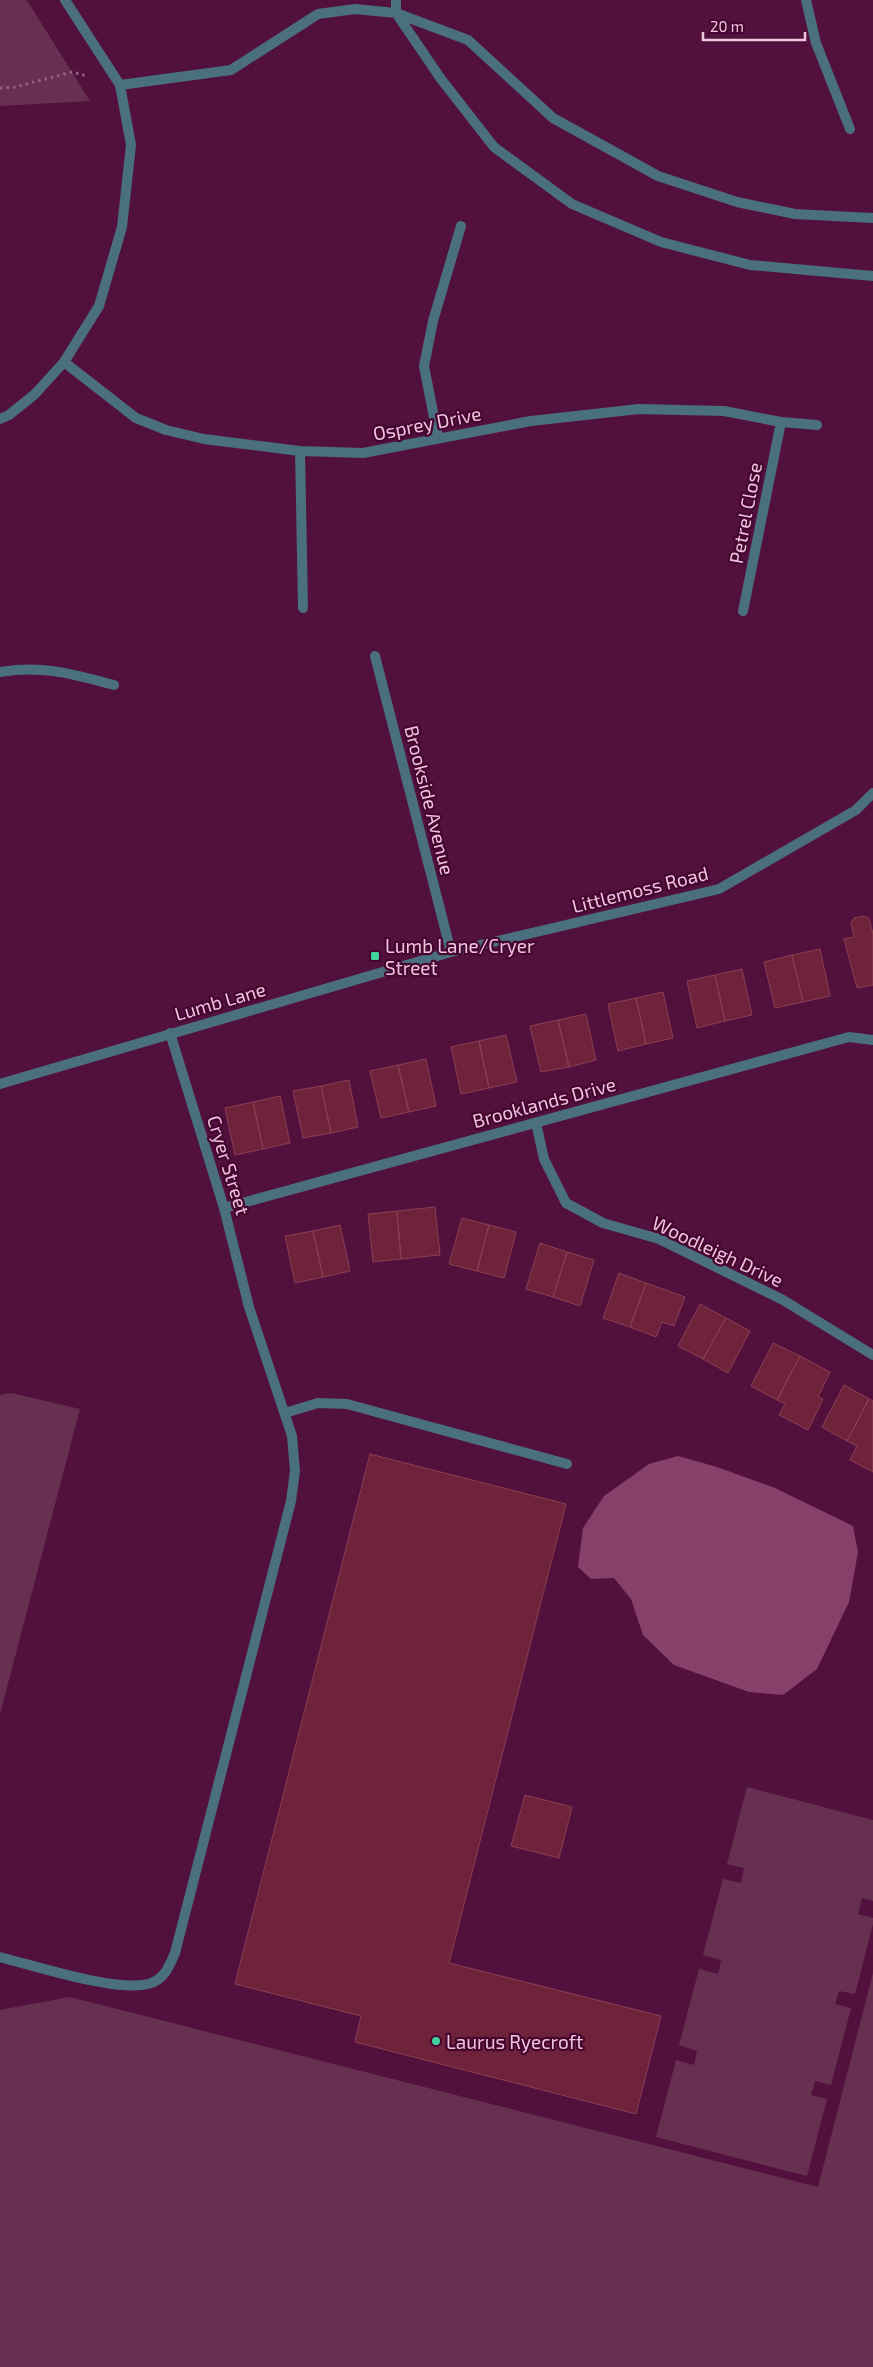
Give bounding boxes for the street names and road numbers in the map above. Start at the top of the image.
street label: Osprey Drive [371,401,483,445]
street label: Petrel Close [724,460,766,566]
street label: Brookside Avenue [400,723,460,877]
street label: Littlemoss Road [570,861,710,917]
street label: Lumb Lane [172,977,268,1025]
street label: Brooklands Drive [470,1072,618,1132]
street label: Cryer Street [203,1112,255,1218]
street label: Woodleigh Drive [649,1211,787,1291]

